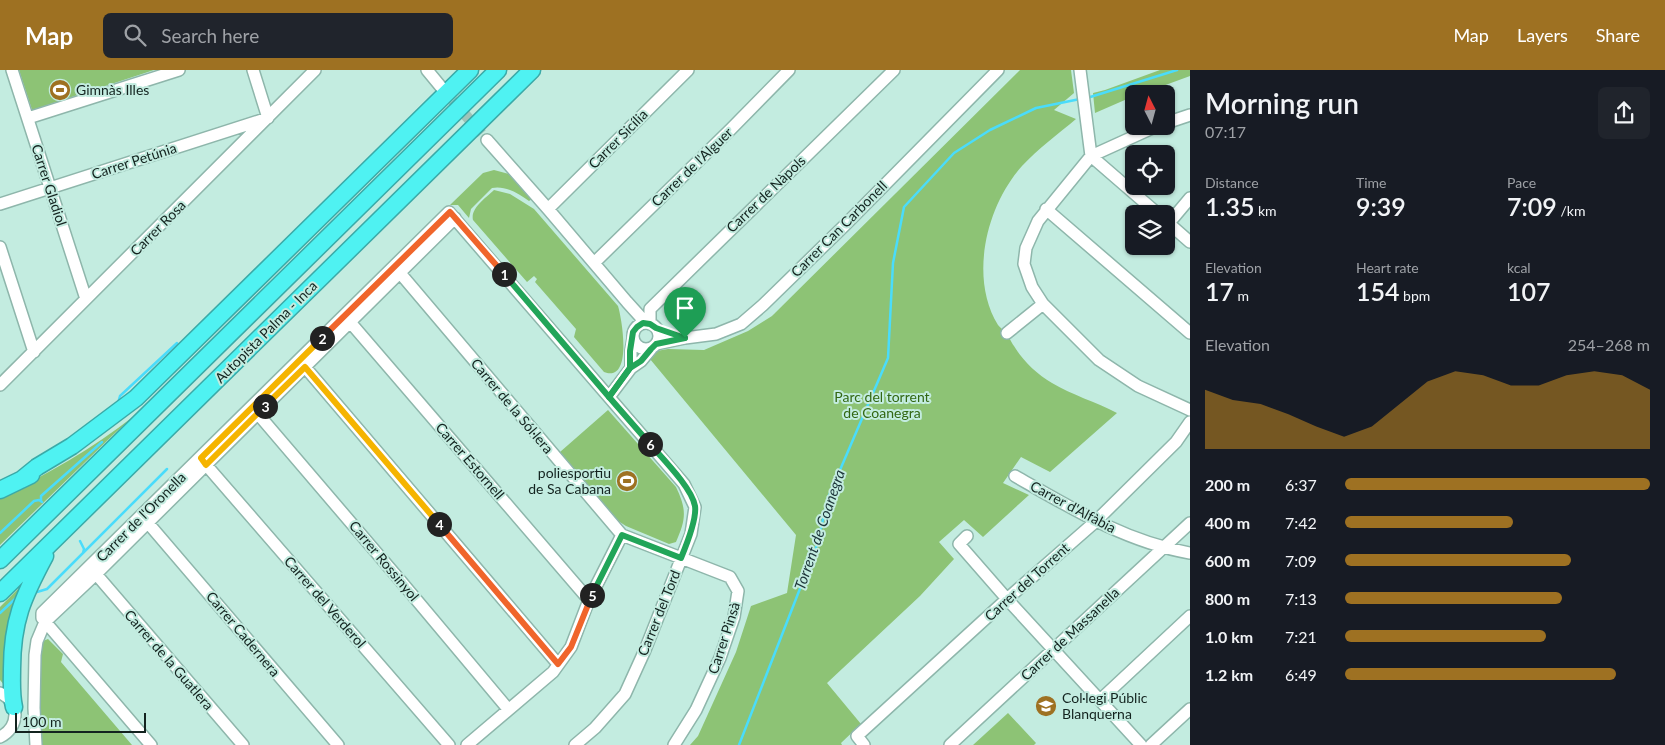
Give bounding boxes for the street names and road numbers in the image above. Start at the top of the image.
street label: Carrer Sicília [584,105,651,172]
street label: Carrer de l'Alguer [647,124,736,210]
street label: Carrer Petúnia [89,139,179,182]
street label: Carrer Gladiol [28,142,71,228]
street label: Carrer de Nàpols [723,152,809,236]
street label: Carrer Can Carbonell [787,177,890,280]
street label: Carrer Rosa [126,196,189,259]
street label: Autopista Palma - Inca [211,277,320,386]
street label: Carrer de la Sól·lera [468,355,557,457]
street label: Carrer Estornell [433,419,508,502]
street label: Carrer de l'Oronella [92,468,189,565]
street label: Carrer d'Alfàbia [1027,477,1119,536]
street label: Carrer Rossinyol [346,517,423,604]
street label: Carrer del Torrent [981,539,1073,624]
street label: Carrer del Verderol [281,552,370,651]
street label: Carrer del Tord [634,568,683,658]
street label: Carrer de Massanella [1017,584,1122,684]
street label: Carrer Cadernera [203,588,284,680]
street label: Carrer Pinsà [704,600,743,676]
street label: Carrer de la Guatlera [121,606,218,713]

